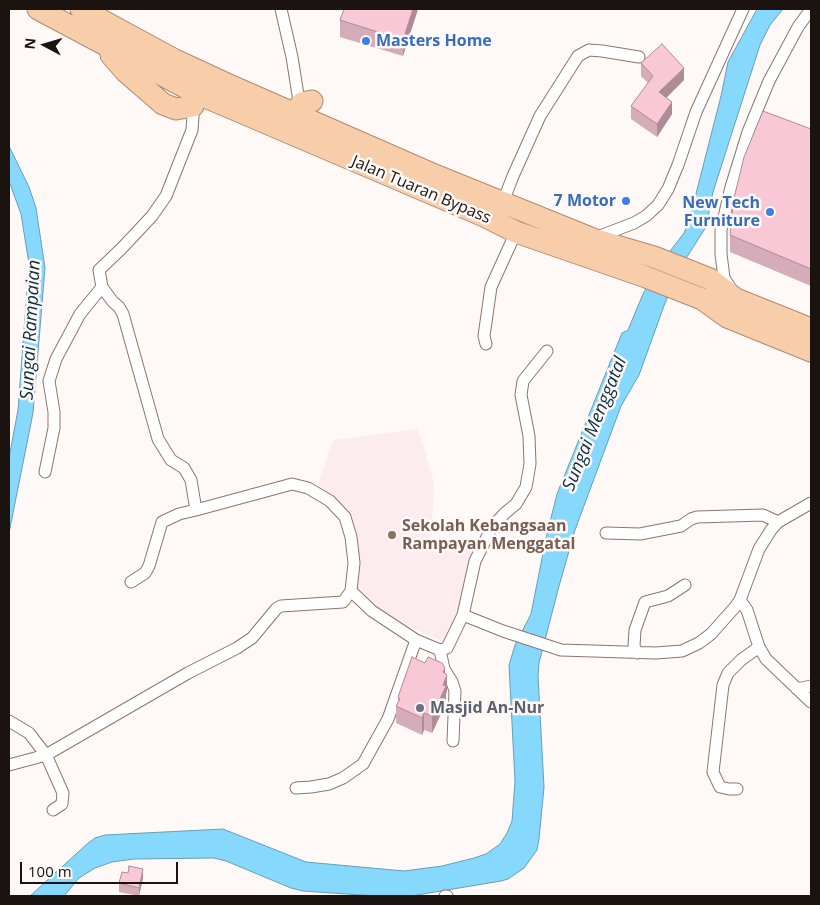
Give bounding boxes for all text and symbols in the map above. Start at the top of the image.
north arrow [20,20,70,70]
place label: Masters Home [376,31,492,51]
marker: Masters Home [360,35,372,47]
text: N [20,37,40,50]
street label: Jalan Tuaran Bypass [349,152,493,228]
place label: 7 Motor [554,191,616,211]
place label: New Tech Furniture [682,193,760,231]
marker: 7 Motor [620,195,632,207]
marker: New Tech Furniture [764,206,776,218]
water label: Sungai Rampaian [17,259,45,401]
water label: Sungai Menggatal [558,354,632,494]
place label: Sekolah Kebangsaan Rampayan Menggatal [402,516,575,554]
marker: Sekolah Kebangsaan Rampayan Menggatal [386,529,398,541]
place label: Masjid An-Nur [430,698,544,718]
marker: Masjid An-Nur [414,702,426,714]
scale bar [22,852,180,884]
text: 100 m [28,861,72,881]

